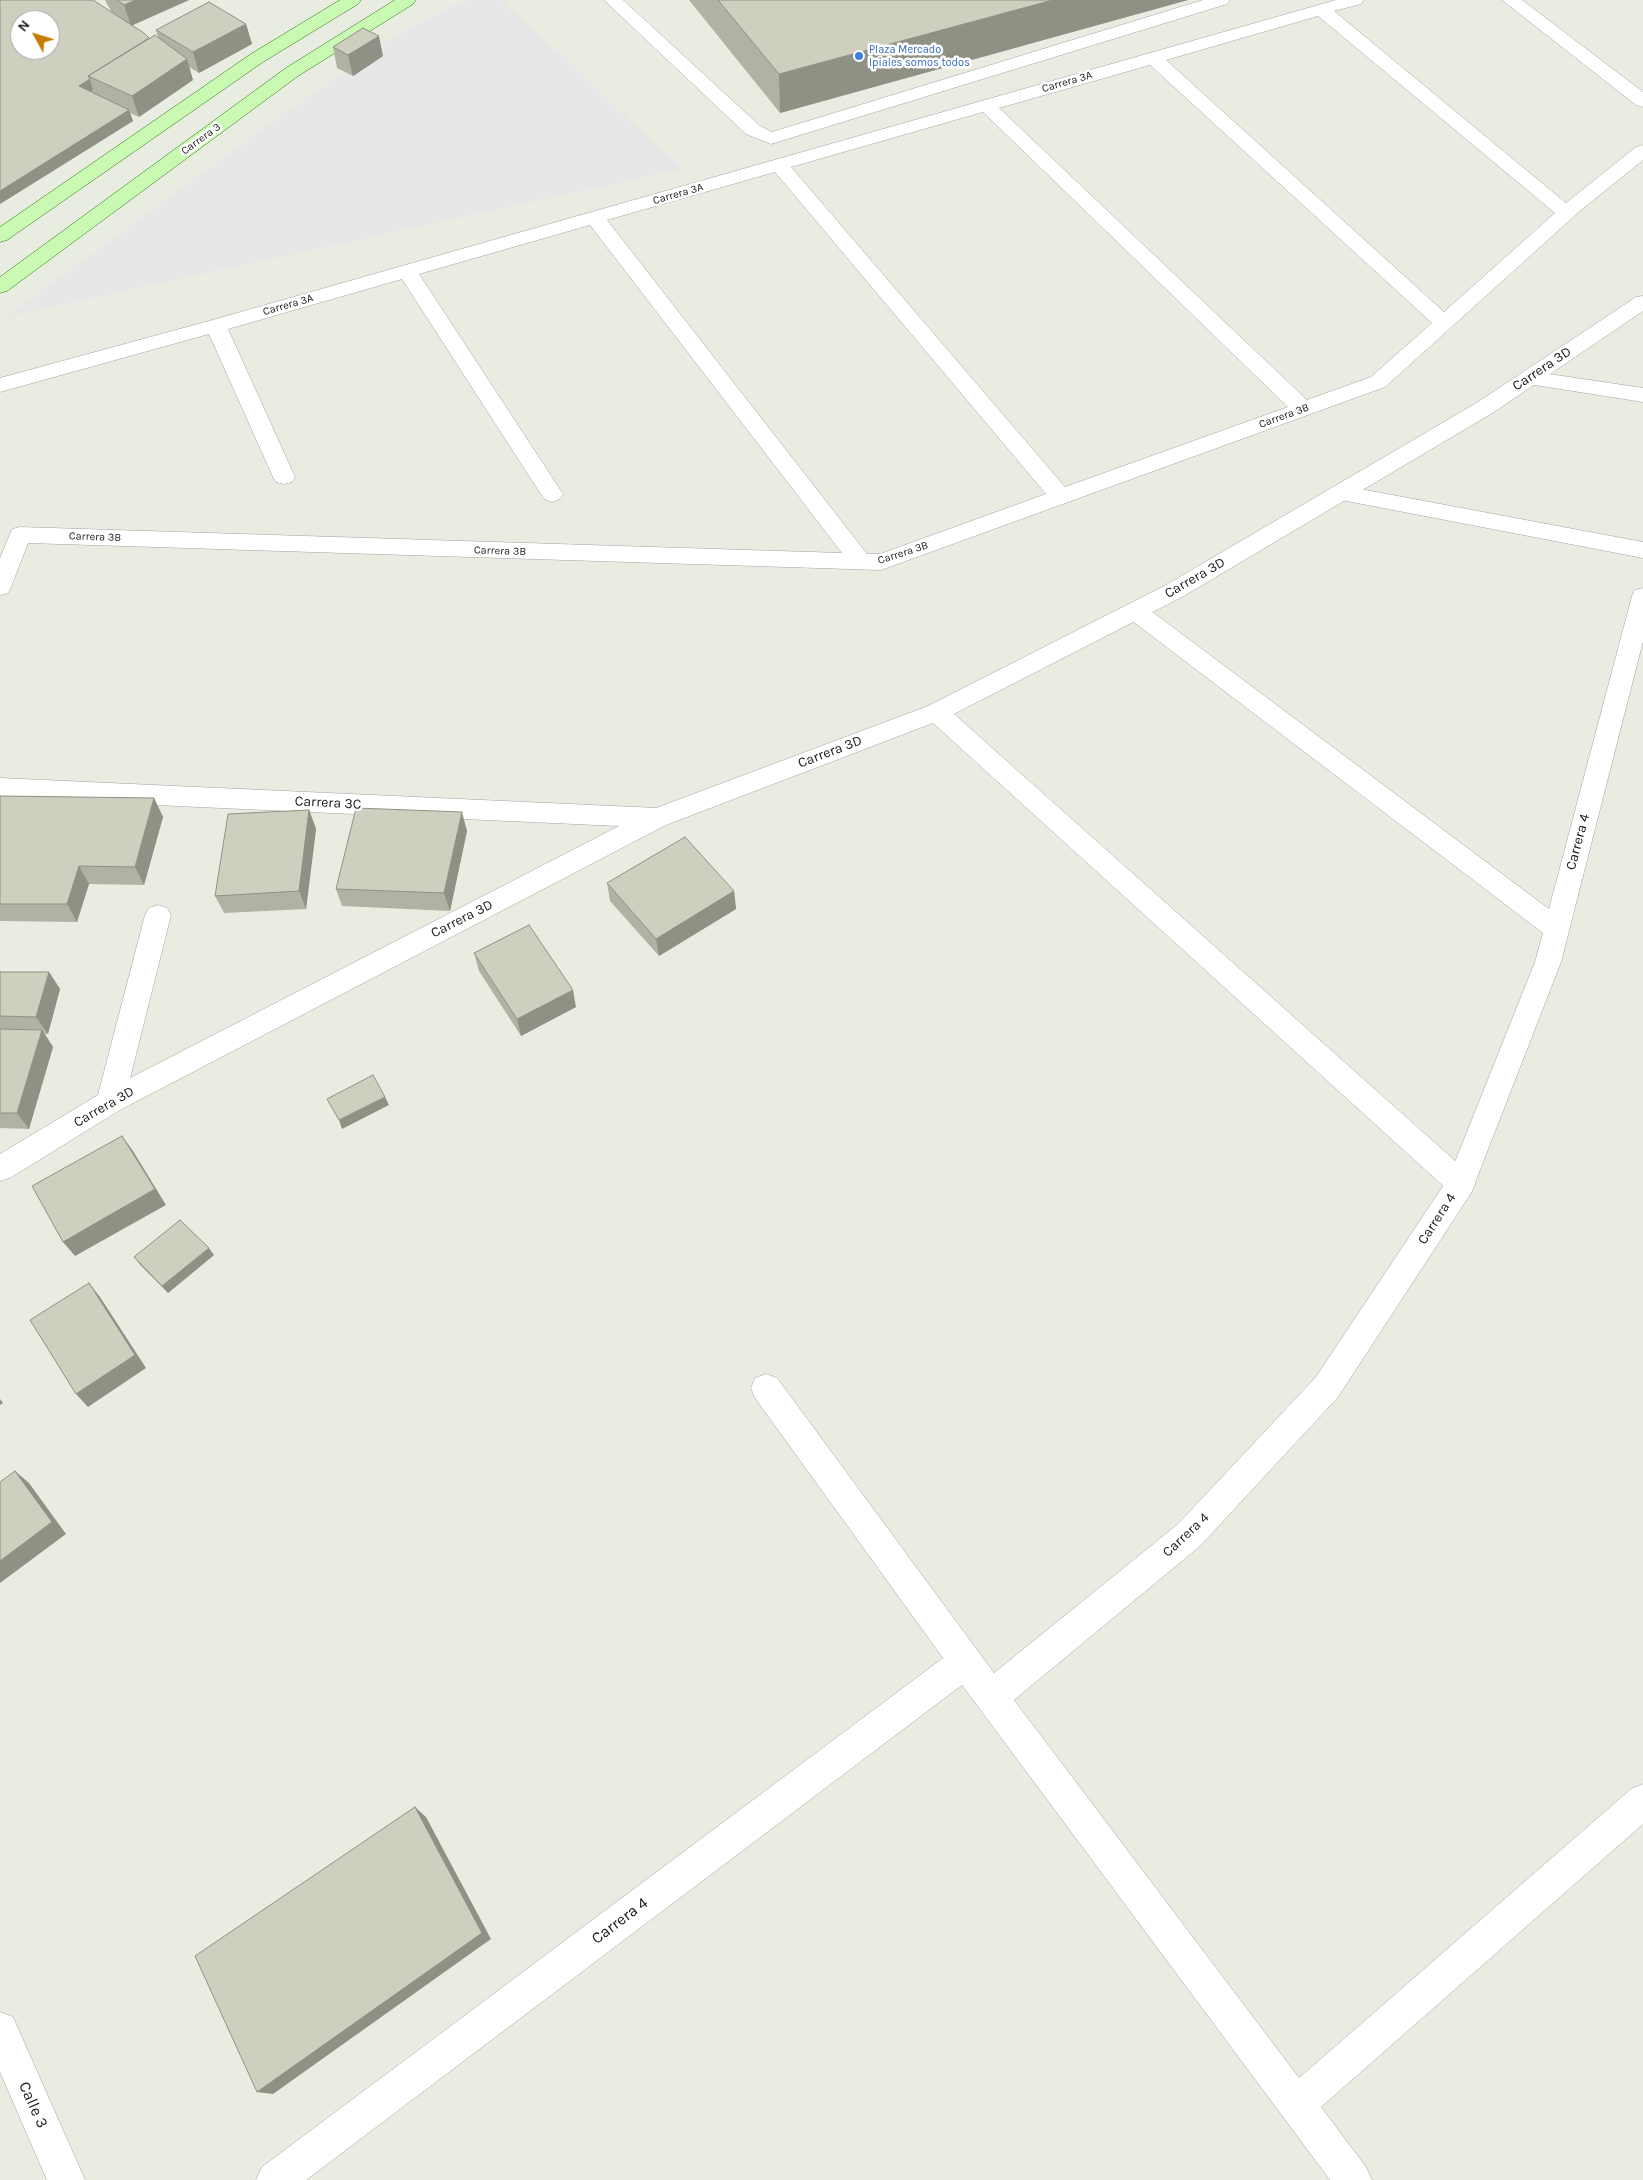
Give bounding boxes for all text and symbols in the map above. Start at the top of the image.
north arrow [10,10,60,60]
text: N [14,17,33,35]
place label: Plaza Mercado Ipiales somos todos [869,43,970,69]
marker: Plaza Mercado Ipiales somos todos [853,50,865,62]
street label: Carrera 3A [1040,69,1094,95]
street label: Carrera 3 [179,120,223,158]
street label: Carrera 3A [651,181,705,207]
street label: Carrera 3A [261,292,315,318]
street label: Carrera 3D [1509,343,1575,395]
street label: Carrera 3B [1257,401,1311,431]
street label: Carrera 3B [69,529,121,545]
street label: Carrera 3B [876,539,930,567]
street label: Carrera 3B [474,543,526,559]
street label: Carrera 3D [1162,554,1228,602]
street label: Carrera 3D [796,732,864,772]
street label: Carrera 3C [294,793,362,813]
street label: Carrera 4 [1562,812,1594,872]
street label: Carrera 3D [428,896,496,942]
street label: Carrera 3D [71,1083,137,1131]
street label: Carrera 4 [1414,1190,1460,1248]
street label: Carrera 4 [1159,1509,1213,1561]
street label: Carrera 4 [588,1894,652,1948]
street label: Calle 3 [14,2079,52,2131]

